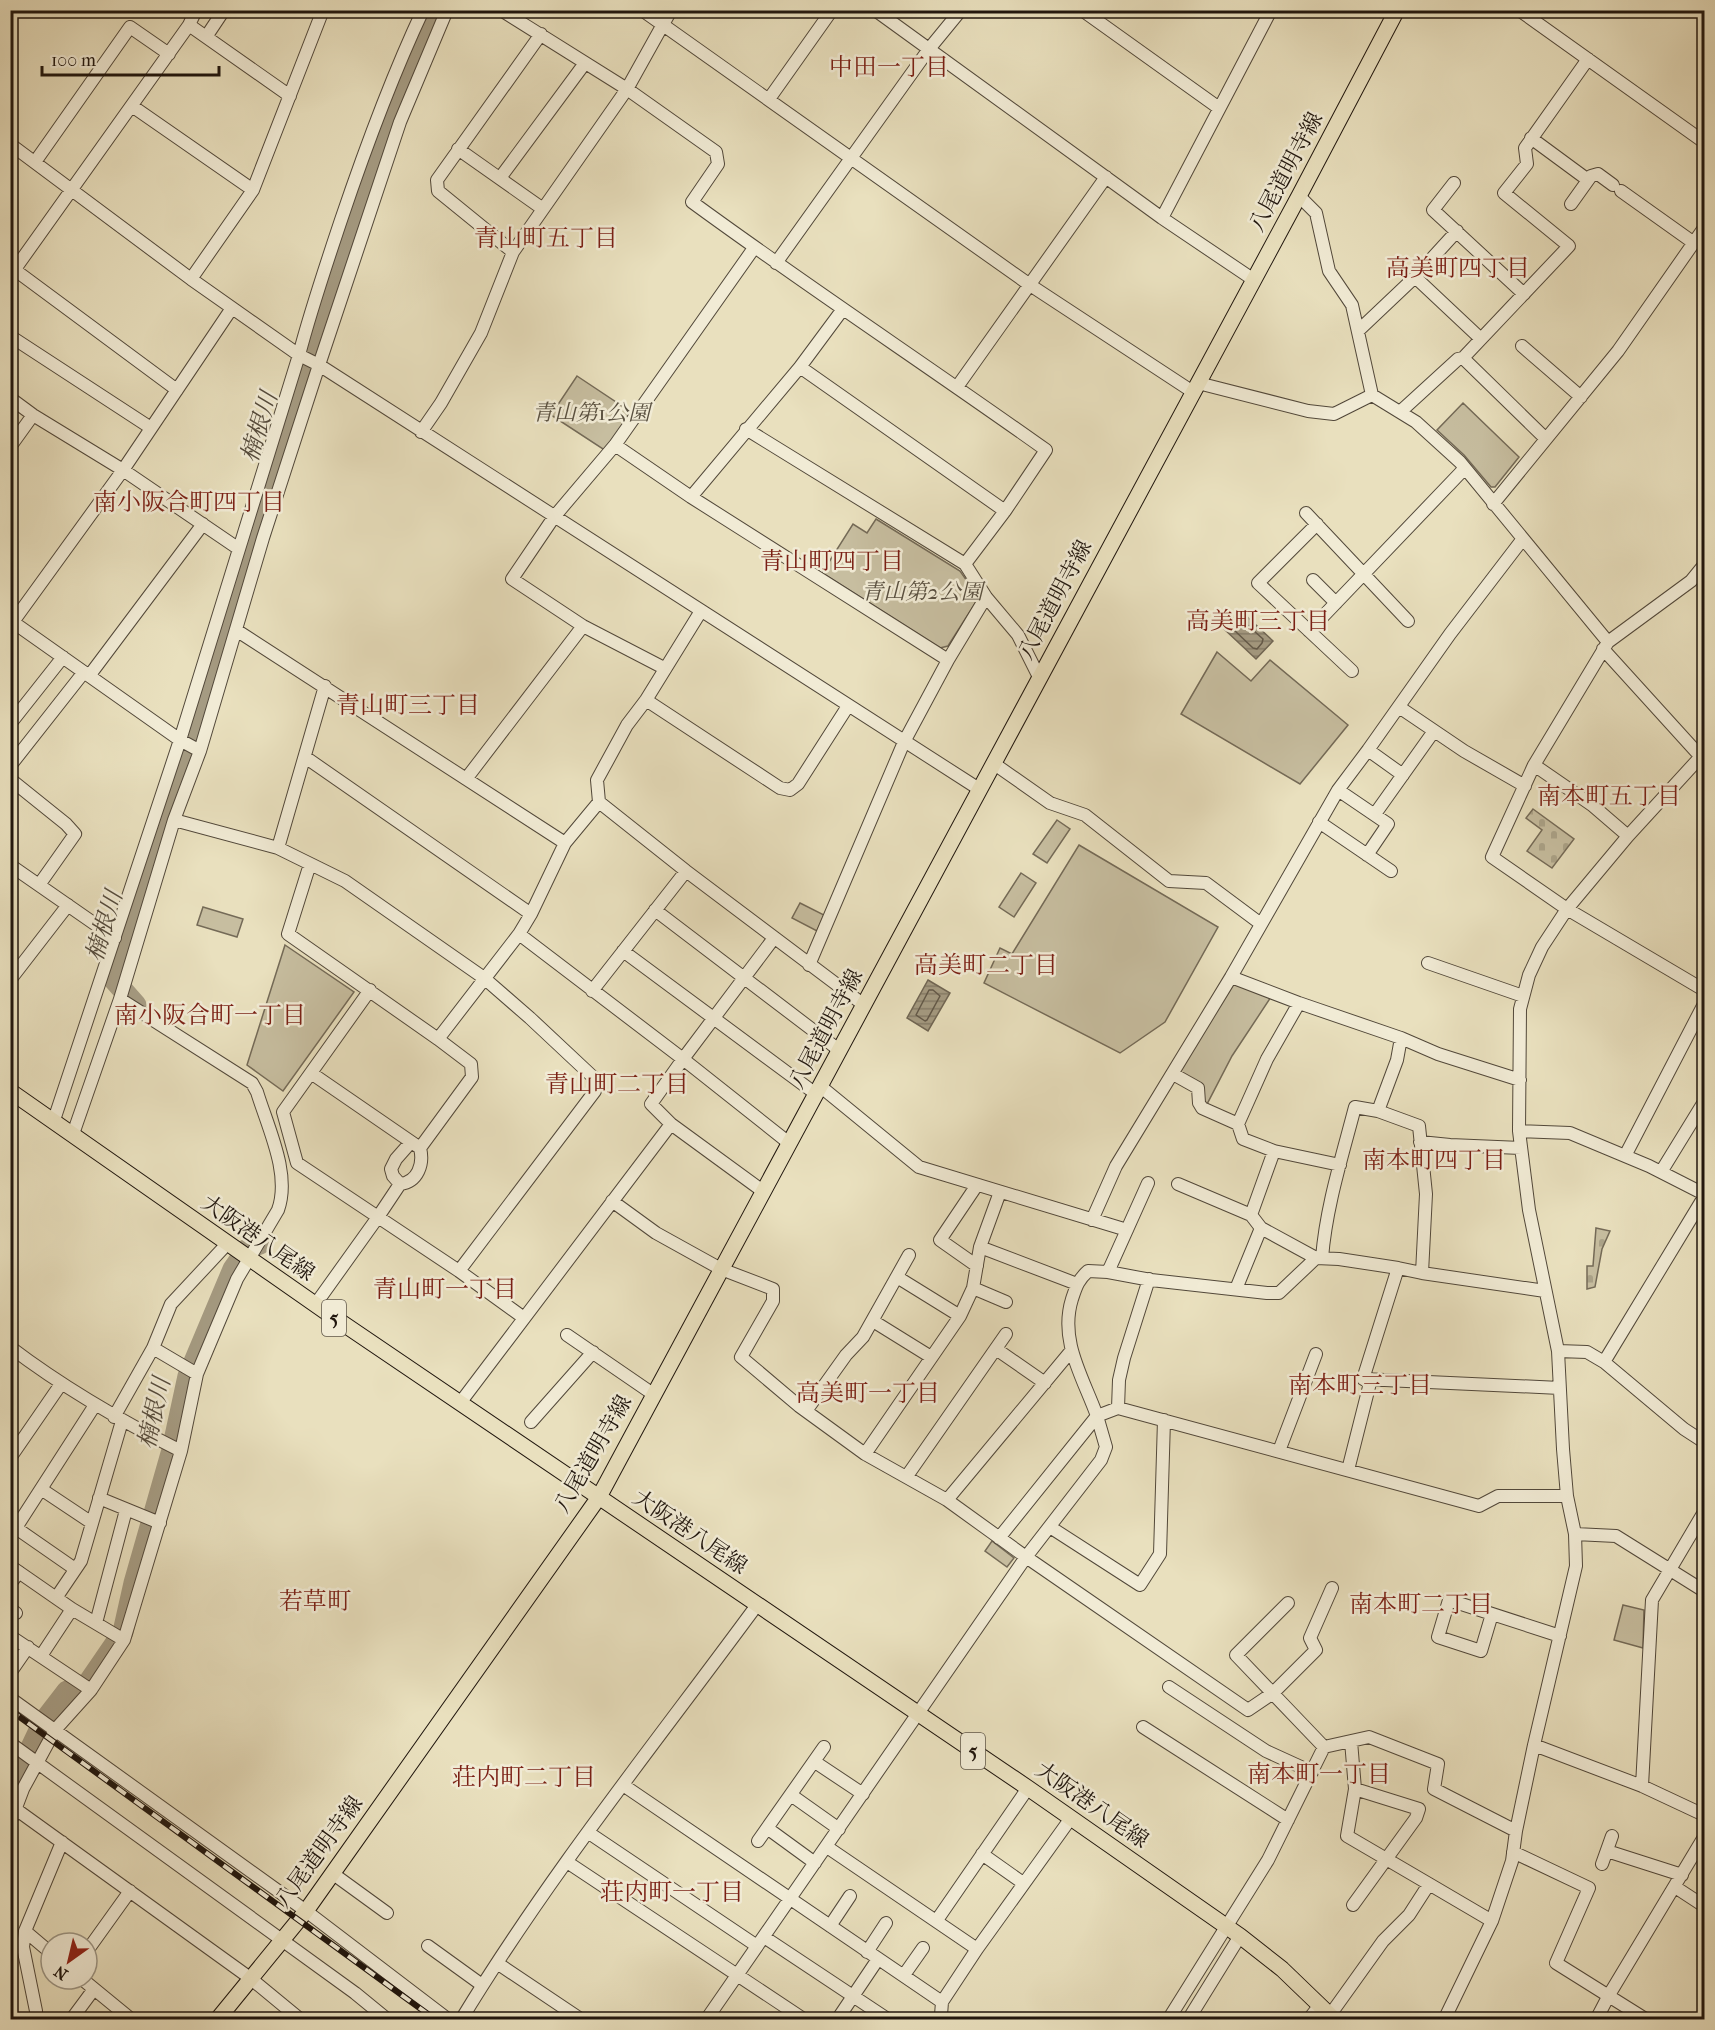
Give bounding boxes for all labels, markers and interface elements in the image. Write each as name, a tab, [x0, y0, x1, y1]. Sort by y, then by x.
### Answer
scale bar	[42, 39, 219, 77]
text: 100 m	[51, 50, 96, 71]
district label: 中田一丁目	[829, 53, 949, 81]
street label: 八尾道明寺線	[1244, 108, 1328, 236]
district label: 青山町五丁目	[474, 224, 618, 252]
district label: 高美町四丁目	[1386, 254, 1530, 282]
water label: 楠根川	[235, 386, 284, 466]
park label: 青山第1公園	[532, 400, 653, 426]
district label: 南小阪合町四丁目	[93, 488, 285, 516]
street label: 八尾道明寺線	[1013, 536, 1097, 664]
district label: 青山町四丁目	[760, 547, 904, 575]
park label: 青山第2公園	[861, 579, 986, 605]
district label: 高美町三丁目	[1186, 607, 1330, 635]
district label: 青山町三丁目	[336, 691, 480, 719]
district label: 南本町五丁目	[1537, 782, 1681, 810]
water label: 楠根川	[80, 885, 129, 965]
district label: 高美町二丁目	[914, 951, 1058, 979]
street label: 八尾道明寺線	[784, 965, 868, 1093]
district label: 南小阪合町一丁目	[114, 1001, 306, 1029]
district label: 青山町二丁目	[545, 1070, 689, 1098]
district label: 南本町四丁目	[1362, 1146, 1506, 1174]
street label: 大阪港八尾線	[196, 1189, 320, 1287]
district label: 青山町一丁目	[373, 1275, 517, 1303]
road number: 5	[322, 1300, 346, 1336]
district label: 南本町三丁目	[1288, 1371, 1432, 1399]
water label: 楠根川	[132, 1372, 176, 1451]
district label: 高美町一丁目	[796, 1379, 940, 1407]
street label: 八尾道明寺線	[549, 1390, 637, 1518]
street label: 大阪港八尾線	[628, 1484, 752, 1580]
district label: 若草町	[279, 1587, 351, 1615]
district label: 南本町二丁目	[1349, 1590, 1493, 1618]
road number: 5	[961, 1733, 985, 1769]
street label: 大阪港八尾線	[1030, 1756, 1154, 1854]
district label: 南本町一丁目	[1247, 1760, 1391, 1788]
district label: 荘内町二丁目	[452, 1763, 596, 1791]
street label: 八尾道明寺線	[270, 1791, 368, 1913]
district label: 荘内町一丁目	[600, 1878, 744, 1906]
north arrow	[39, 1931, 99, 1991]
text: N	[50, 1961, 71, 1984]

